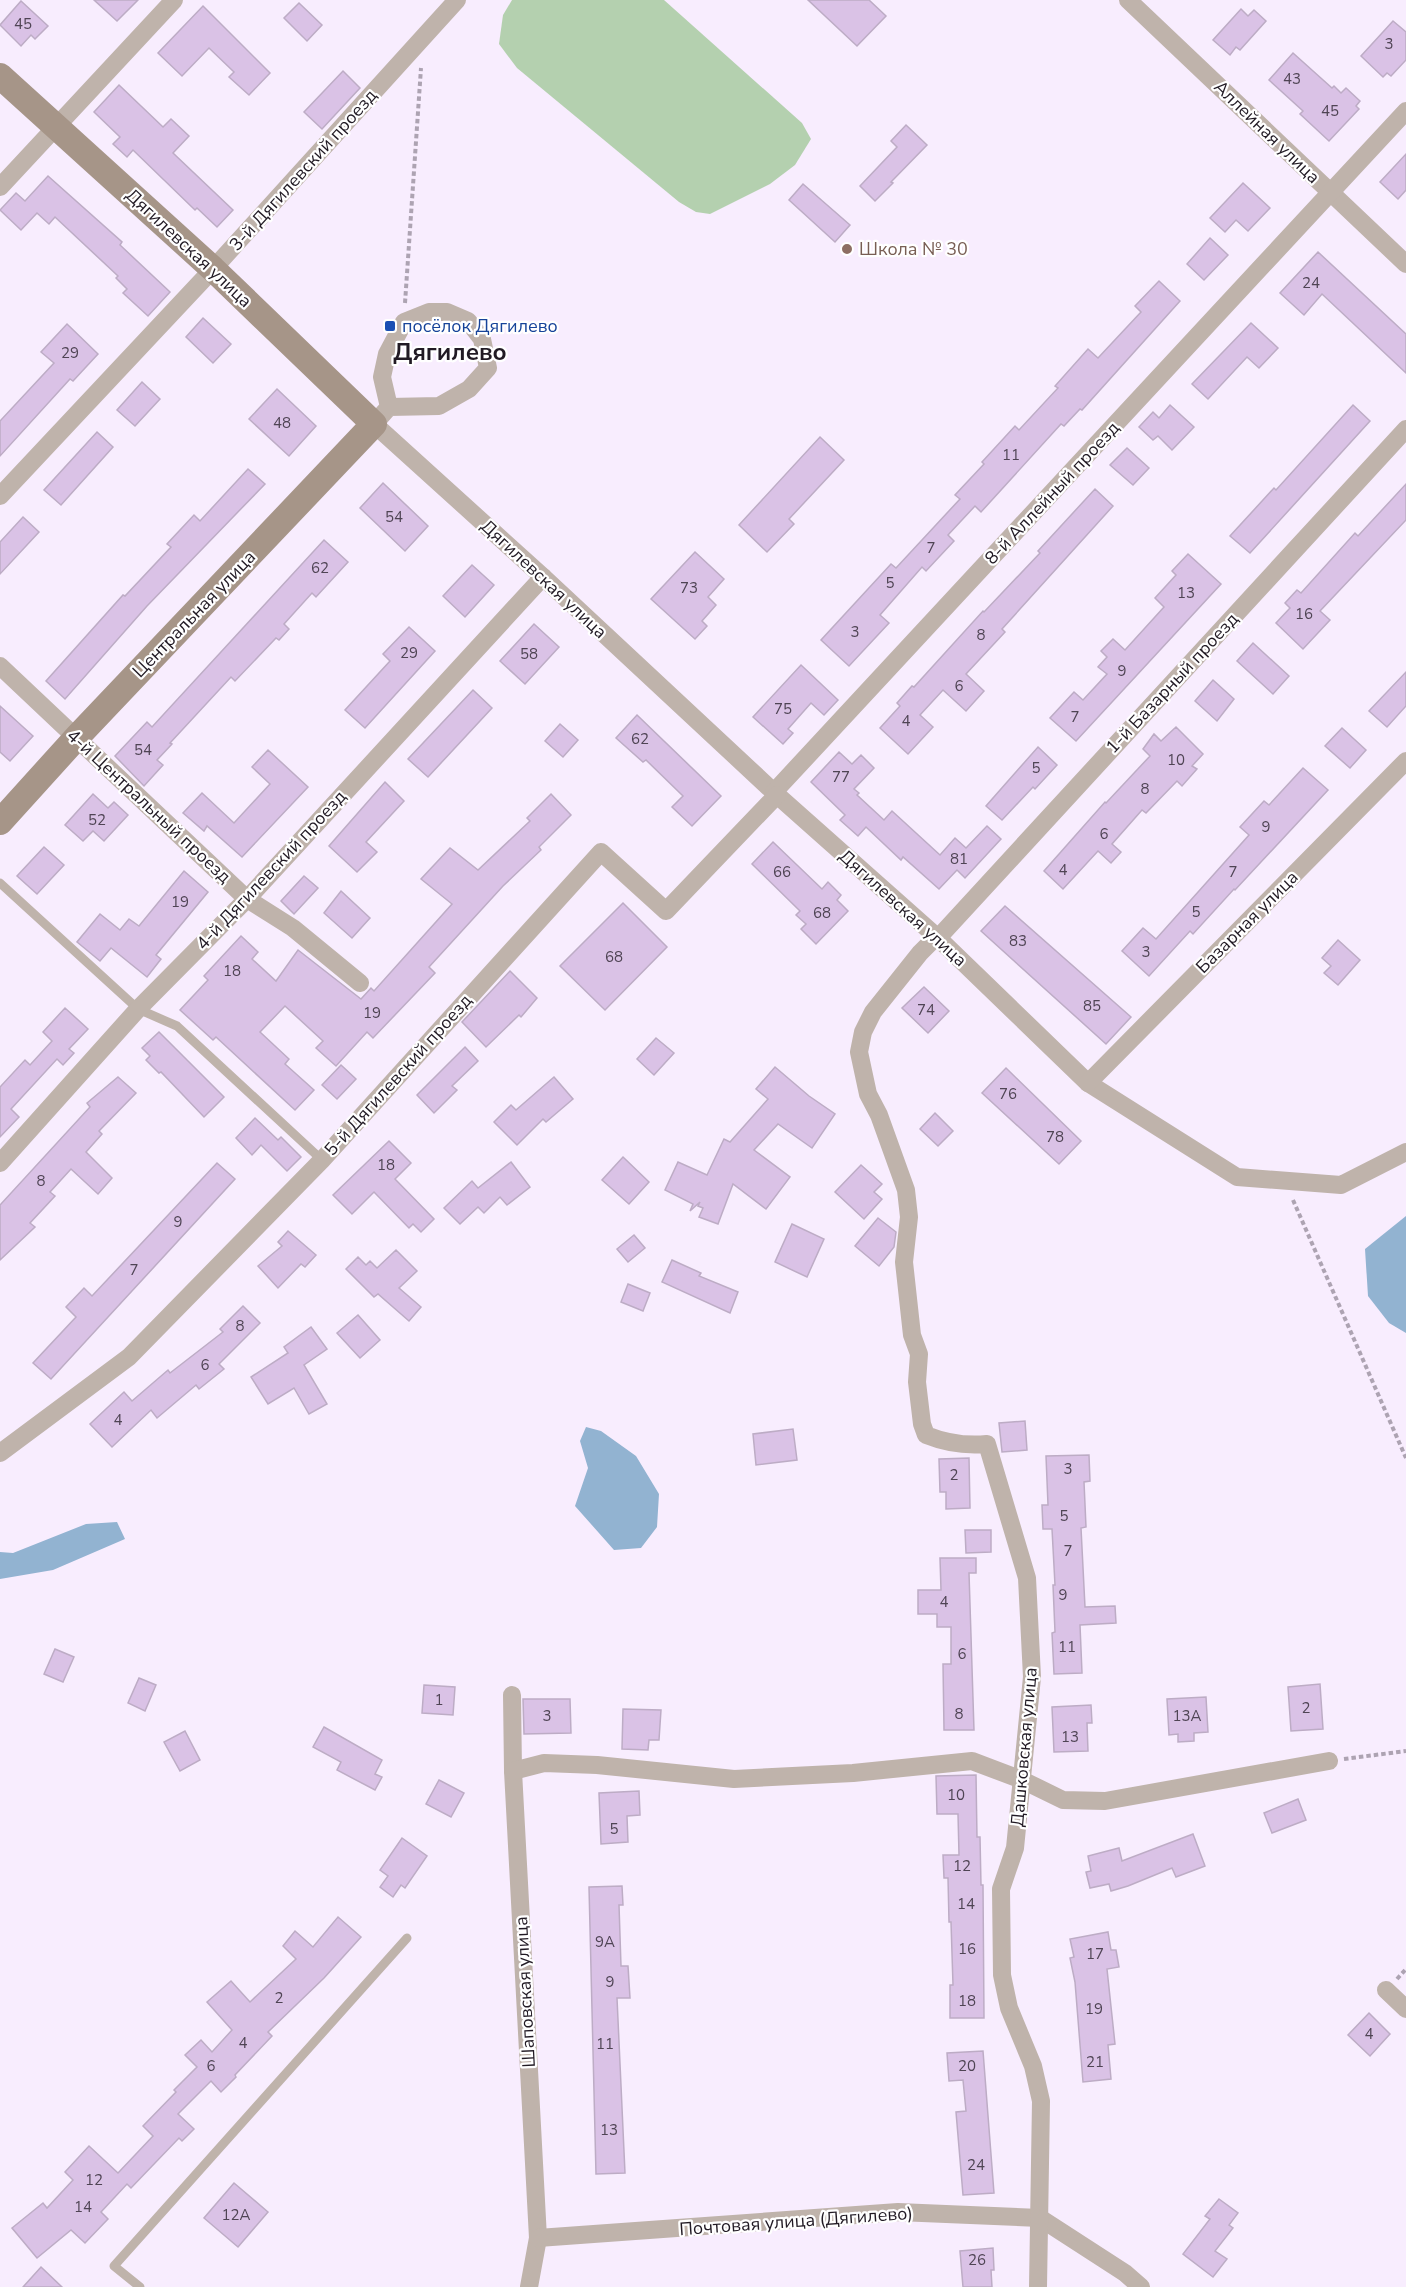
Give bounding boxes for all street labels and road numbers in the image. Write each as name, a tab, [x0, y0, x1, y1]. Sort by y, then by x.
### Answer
street label: Аллейная улица	[1209, 75, 1325, 189]
street label: 3-й Дягилевский проезд	[224, 84, 382, 256]
street label: Дягилевская улица	[121, 183, 257, 313]
street label: 8-й Аллейный проезд	[979, 416, 1125, 570]
street label: Дягилевская улица	[476, 514, 612, 644]
street label: Центральная улица	[127, 545, 261, 683]
street label: 1-й Базарный проезд	[1100, 607, 1244, 759]
street label: 4-й Центральный проезд	[62, 723, 237, 889]
street label: 4-й Дягилевский проезд	[191, 785, 352, 955]
street label: Дягилевская улица	[834, 844, 972, 972]
street label: Базарная улица	[1191, 866, 1303, 978]
street label: 5-й Дягилевский проезд	[319, 989, 477, 1161]
street label: Дашковская улица	[1005, 1666, 1043, 1828]
street label: Шаповская улица	[509, 1916, 541, 2068]
street label: Почтовая улица (Дягилево)	[678, 2201, 914, 2241]

